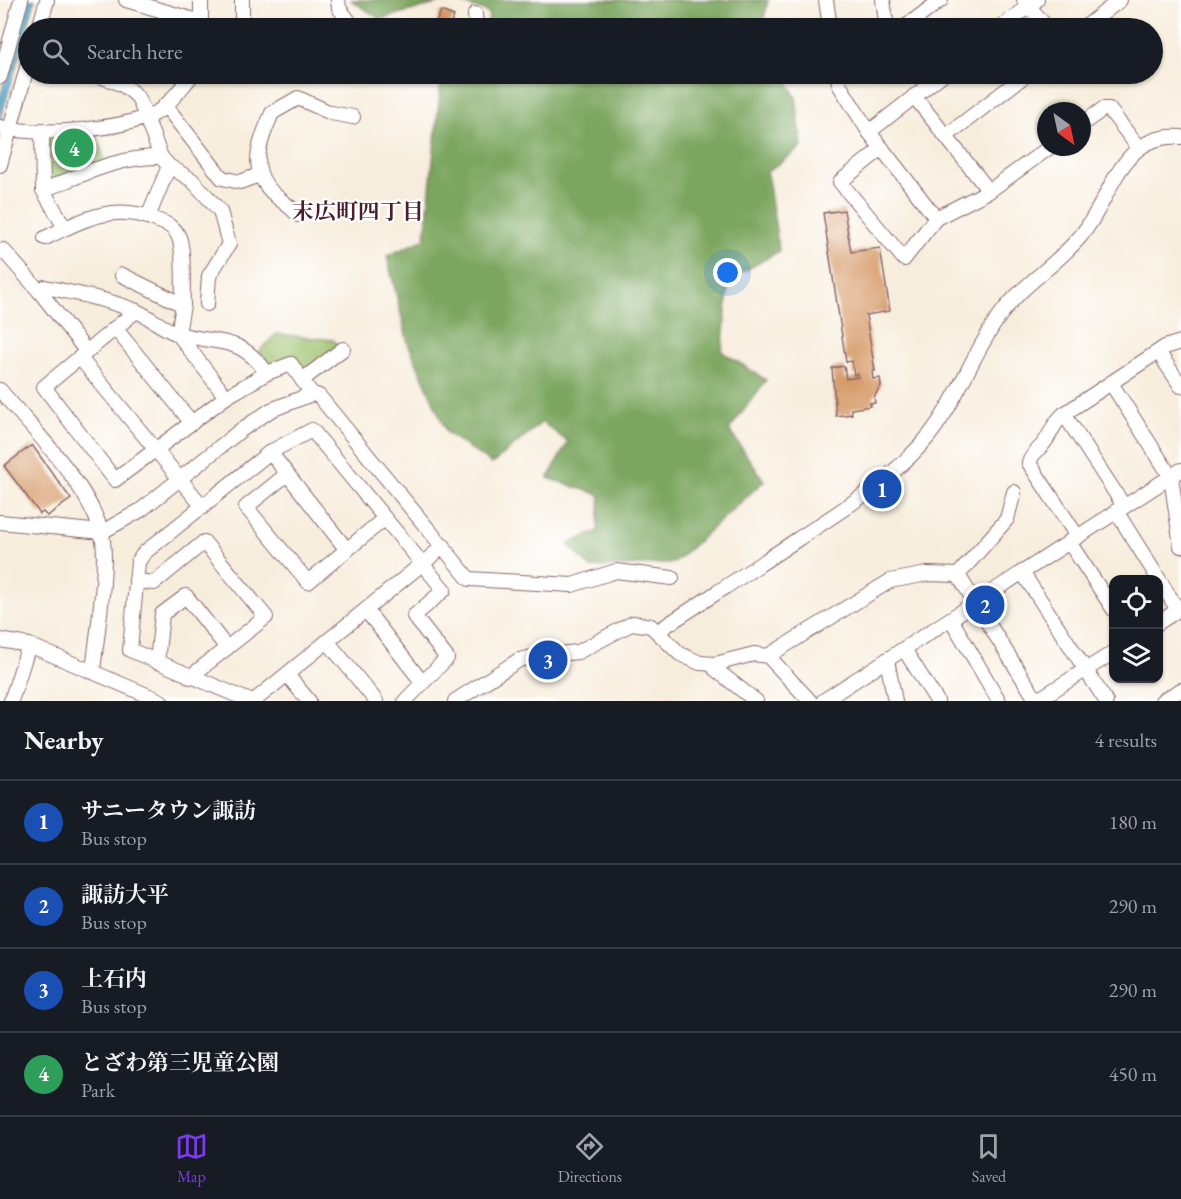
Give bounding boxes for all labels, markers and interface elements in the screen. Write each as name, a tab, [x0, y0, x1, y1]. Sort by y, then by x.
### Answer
search box	[18, 18, 1163, 84]
icon: search	[39, 35, 72, 68]
text: Search here	[87, 37, 182, 66]
north arrow	[1037, 102, 1091, 156]
pin: 4	[54, 126, 94, 170]
district label: 末広町四丁目	[292, 197, 424, 226]
your location	[713, 258, 742, 287]
pin: 1	[862, 466, 902, 512]
map controls	[1109, 575, 1163, 683]
button: locate	[1109, 575, 1163, 629]
pin: 2	[966, 582, 1004, 628]
button: layers	[1109, 629, 1163, 683]
pin: 3	[528, 638, 568, 682]
text: Nearby	[24, 723, 104, 757]
text: 4 results	[1094, 727, 1157, 753]
text: サニータウン諏訪	[81, 796, 256, 825]
text: 1	[38, 809, 49, 835]
text: 180 m	[1109, 809, 1157, 835]
text: Bus stop	[81, 825, 147, 851]
text: 諏訪大平	[81, 880, 169, 909]
text: 2	[38, 893, 49, 919]
text: 290 m	[1109, 893, 1157, 919]
text: Bus stop	[81, 909, 147, 935]
text: 上石内	[81, 964, 147, 993]
text: 3	[38, 977, 49, 1003]
text: 290 m	[1109, 977, 1157, 1003]
text: Bus stop	[81, 993, 147, 1019]
text: とざわ第三児童公園	[81, 1048, 279, 1077]
text: 4	[38, 1061, 49, 1087]
text: 450 m	[1109, 1061, 1157, 1087]
text: Park	[81, 1077, 115, 1103]
tab: Map	[175, 1130, 208, 1187]
tab: Directions	[558, 1130, 622, 1187]
tab: Saved	[972, 1130, 1006, 1187]

